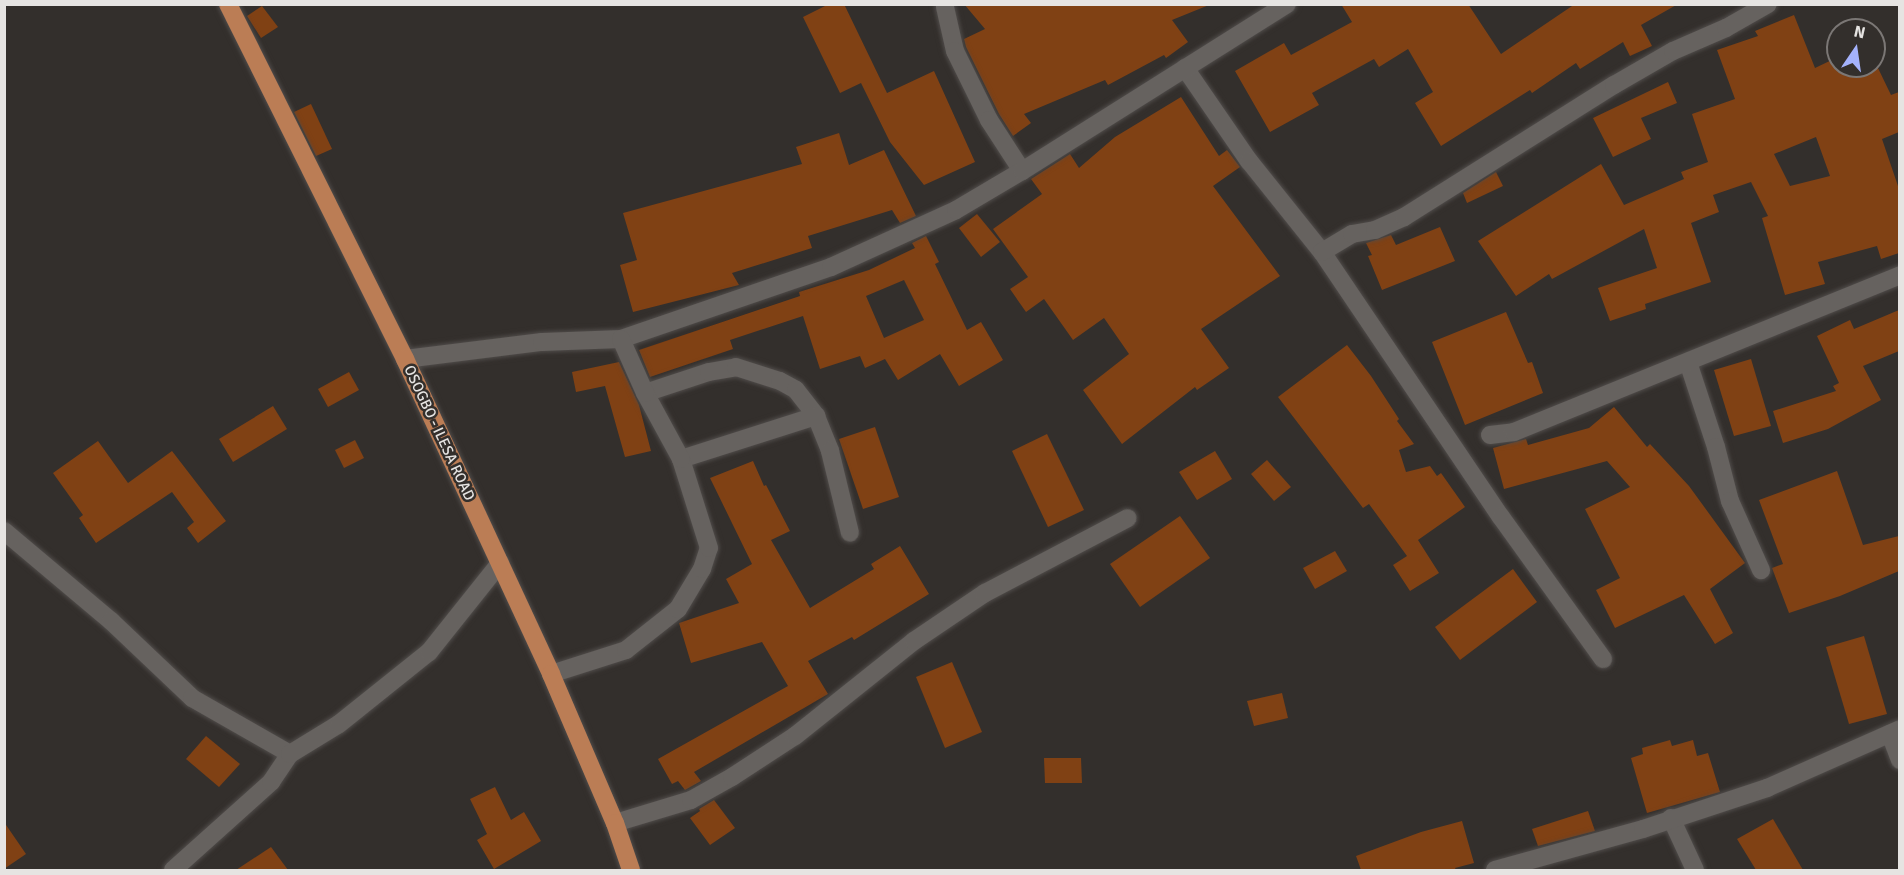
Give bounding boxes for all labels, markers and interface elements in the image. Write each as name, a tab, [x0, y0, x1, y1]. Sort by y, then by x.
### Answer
north arrow	[1826, 18, 1886, 78]
text: N	[1852, 21, 1867, 43]
street label: OSOGBO - ILESA ROAD	[400, 363, 478, 503]

